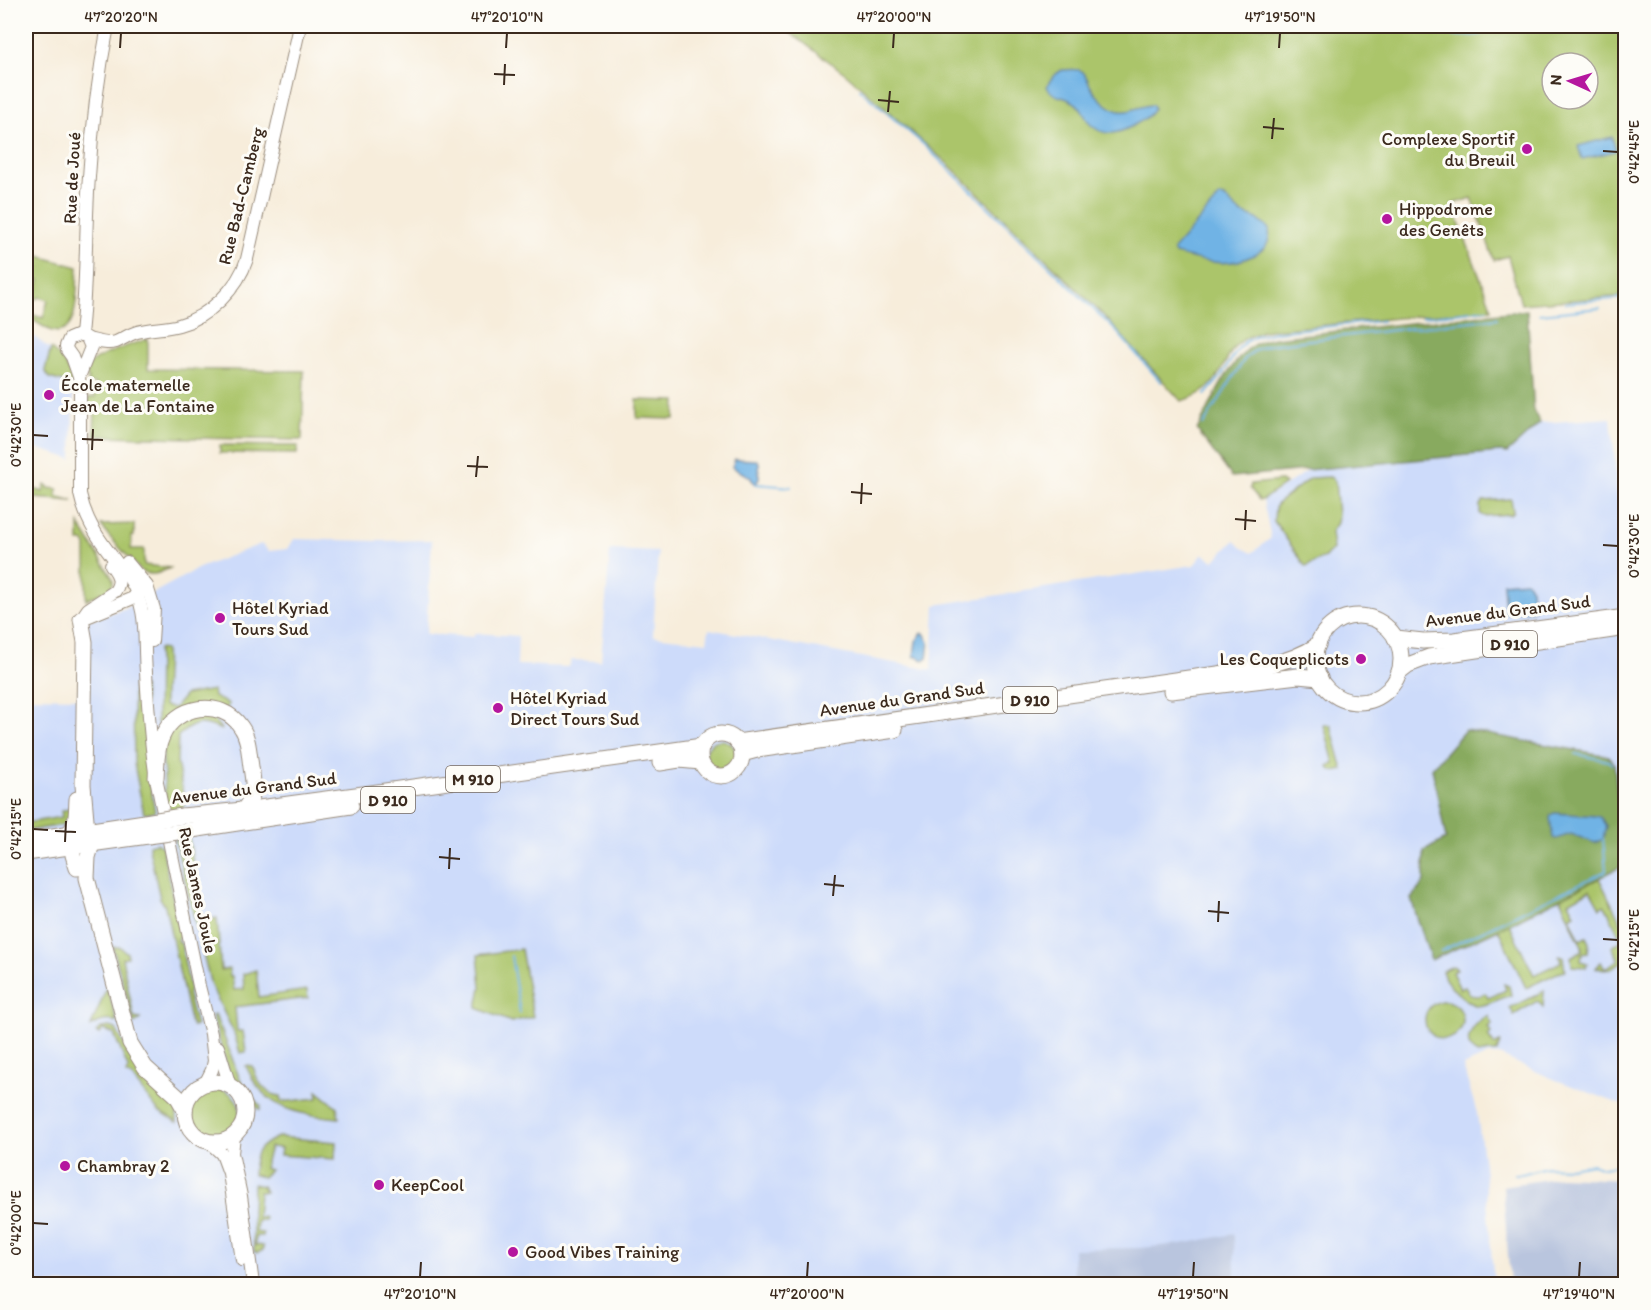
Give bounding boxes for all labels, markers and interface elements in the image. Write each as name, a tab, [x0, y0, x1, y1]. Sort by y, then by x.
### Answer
text: 47°20'20"N	[84, 8, 158, 26]
text: 47°20'10"N	[471, 8, 543, 26]
text: 47°20'00"N	[857, 8, 931, 26]
text: 47°19'50"N	[1244, 8, 1316, 26]
north arrow	[1540, 51, 1600, 111]
text: N	[1546, 74, 1565, 86]
text: 0°42'45"E	[1625, 120, 1643, 184]
street label: Rue Bad-Camberg	[213, 124, 269, 267]
place label: Complexe Sportif du Breuil	[1381, 128, 1515, 171]
street label: Rue de Joué	[59, 131, 85, 225]
marker: Complexe Sportif du Breuil	[1520, 142, 1534, 156]
place label: Hippodrome des Genêts	[1399, 198, 1493, 241]
marker: Hippodrome des Genêts	[1380, 212, 1394, 226]
place label: École maternelle Jean de La Fontaine	[61, 374, 214, 417]
marker: École maternelle Jean de La Fontaine	[42, 388, 56, 402]
text: 0°42'30"E	[7, 403, 25, 467]
text: 0°42'30"E	[1625, 514, 1643, 578]
street label: Avenue du Grand Sud	[1424, 590, 1592, 632]
place label: Hôtel Kyriad Tours Sud	[232, 597, 329, 640]
marker: Hôtel Kyriad Tours Sud	[213, 611, 227, 625]
road number: D 910	[1483, 631, 1537, 657]
place label: Les Coqueplicots	[1219, 648, 1349, 670]
marker: Les Coqueplicots	[1354, 652, 1368, 666]
street label: Avenue du Grand Sud	[818, 677, 986, 721]
place label: Hôtel Kyriad Direct Tours Sud	[510, 687, 640, 730]
road number: D 910	[1003, 687, 1057, 713]
marker: Hôtel Kyriad Direct Tours Sud	[491, 701, 505, 715]
road number: M 910	[446, 766, 500, 792]
street label: Avenue du Grand Sud	[170, 767, 338, 809]
road number: D 910	[361, 787, 415, 813]
text: 0°42'15"E	[7, 798, 25, 860]
street label: Rue James Joule	[174, 825, 222, 955]
text: 0°42'15"E	[1625, 909, 1643, 971]
place label: Chambray 2	[77, 1155, 170, 1177]
marker: Chambray 2	[58, 1159, 72, 1173]
place label: KeepCool	[391, 1174, 464, 1196]
marker: KeepCool	[372, 1178, 386, 1192]
text: 0°42'00"E	[7, 1190, 25, 1256]
place label: Good Vibes Training	[525, 1241, 680, 1263]
marker: Good Vibes Training	[506, 1245, 520, 1259]
text: 47°20'10"N	[384, 1285, 456, 1303]
text: 47°20'00"N	[770, 1285, 844, 1303]
text: 47°19'50"N	[1157, 1285, 1229, 1303]
text: 47°19'40"N	[1543, 1285, 1615, 1303]

